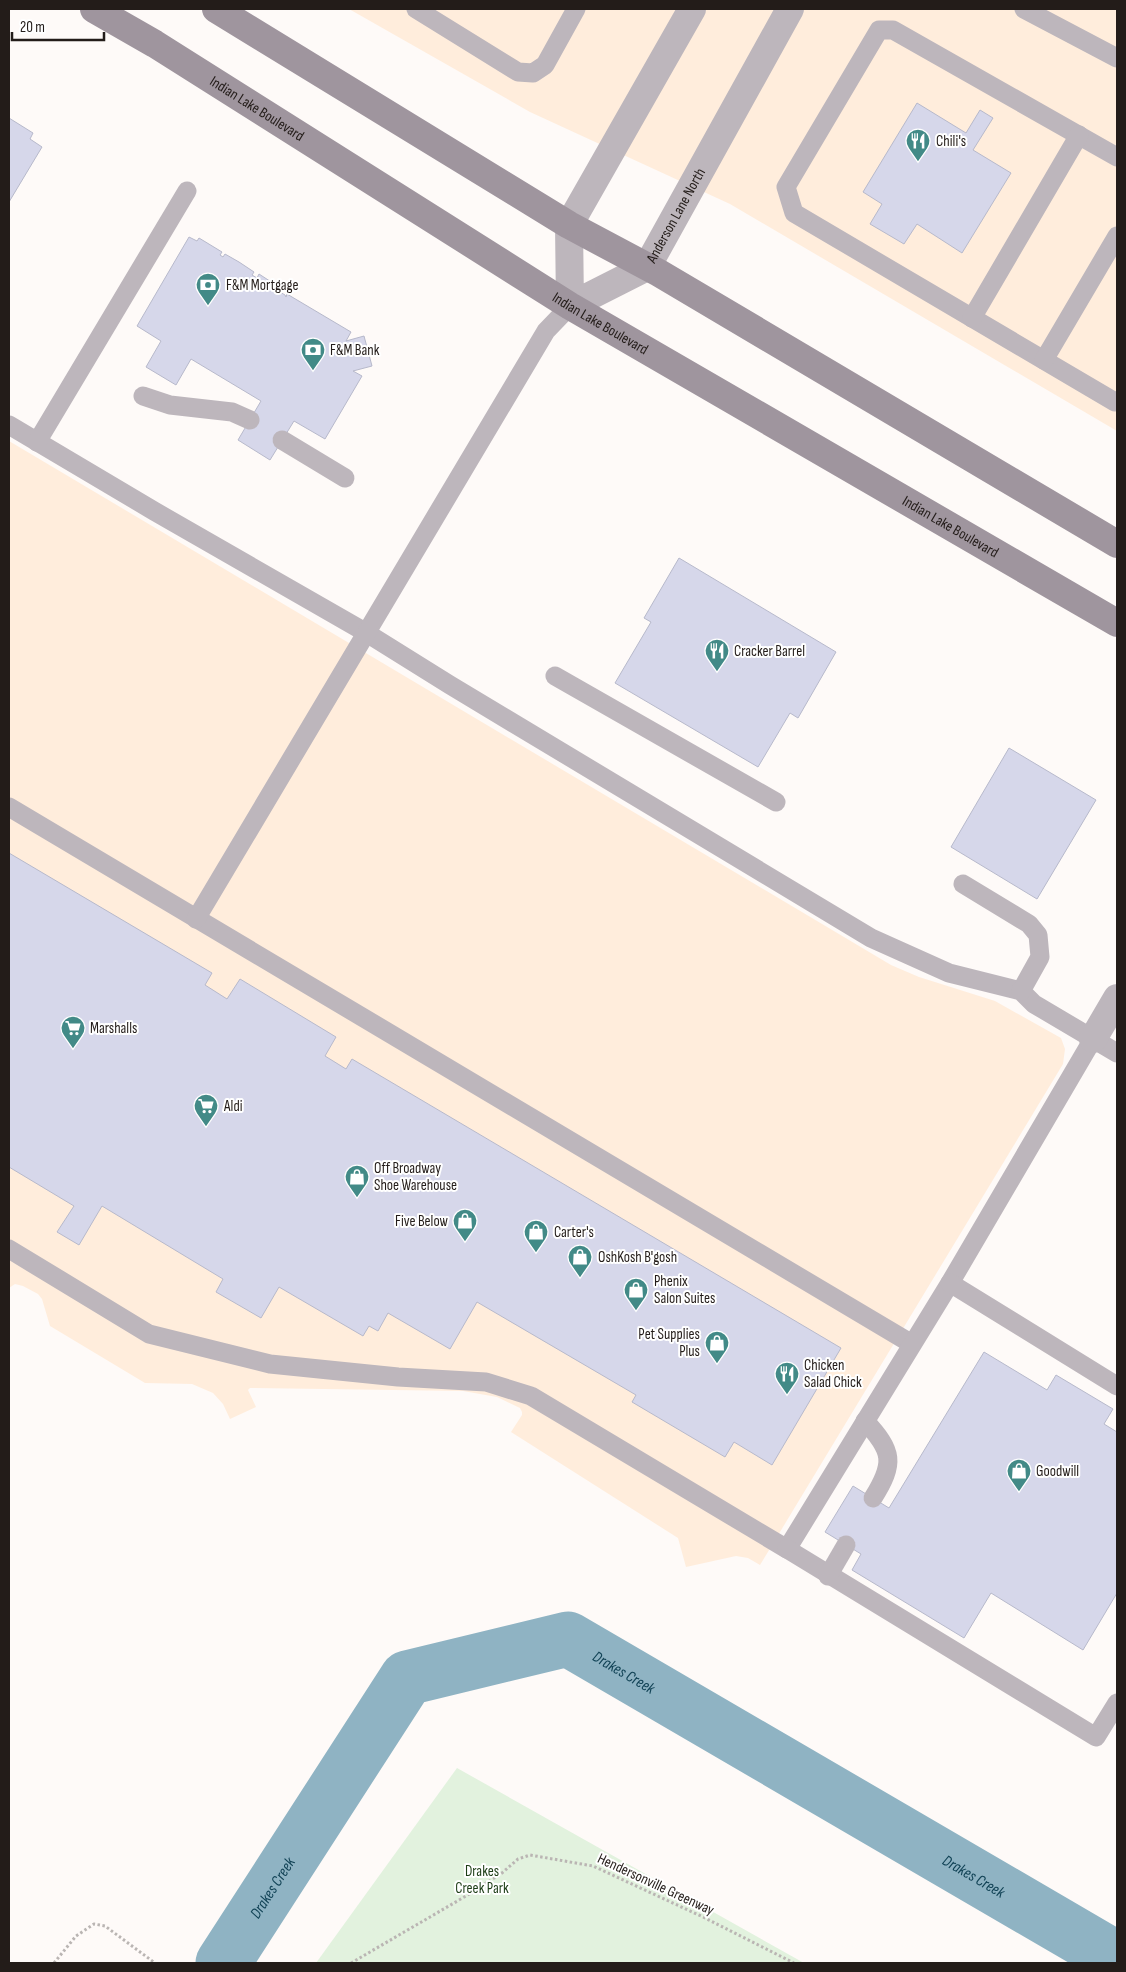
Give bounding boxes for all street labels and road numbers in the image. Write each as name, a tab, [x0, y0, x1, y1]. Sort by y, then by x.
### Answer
street label: Indian Lake Boulevard	[206, 72, 308, 146]
street label: Anderson Lane North	[642, 165, 710, 267]
street label: Indian Lake Boulevard	[548, 288, 651, 359]
street label: Indian Lake Boulevard	[899, 492, 1002, 562]
street label: Hendersonville Greenway	[594, 1849, 717, 1920]

